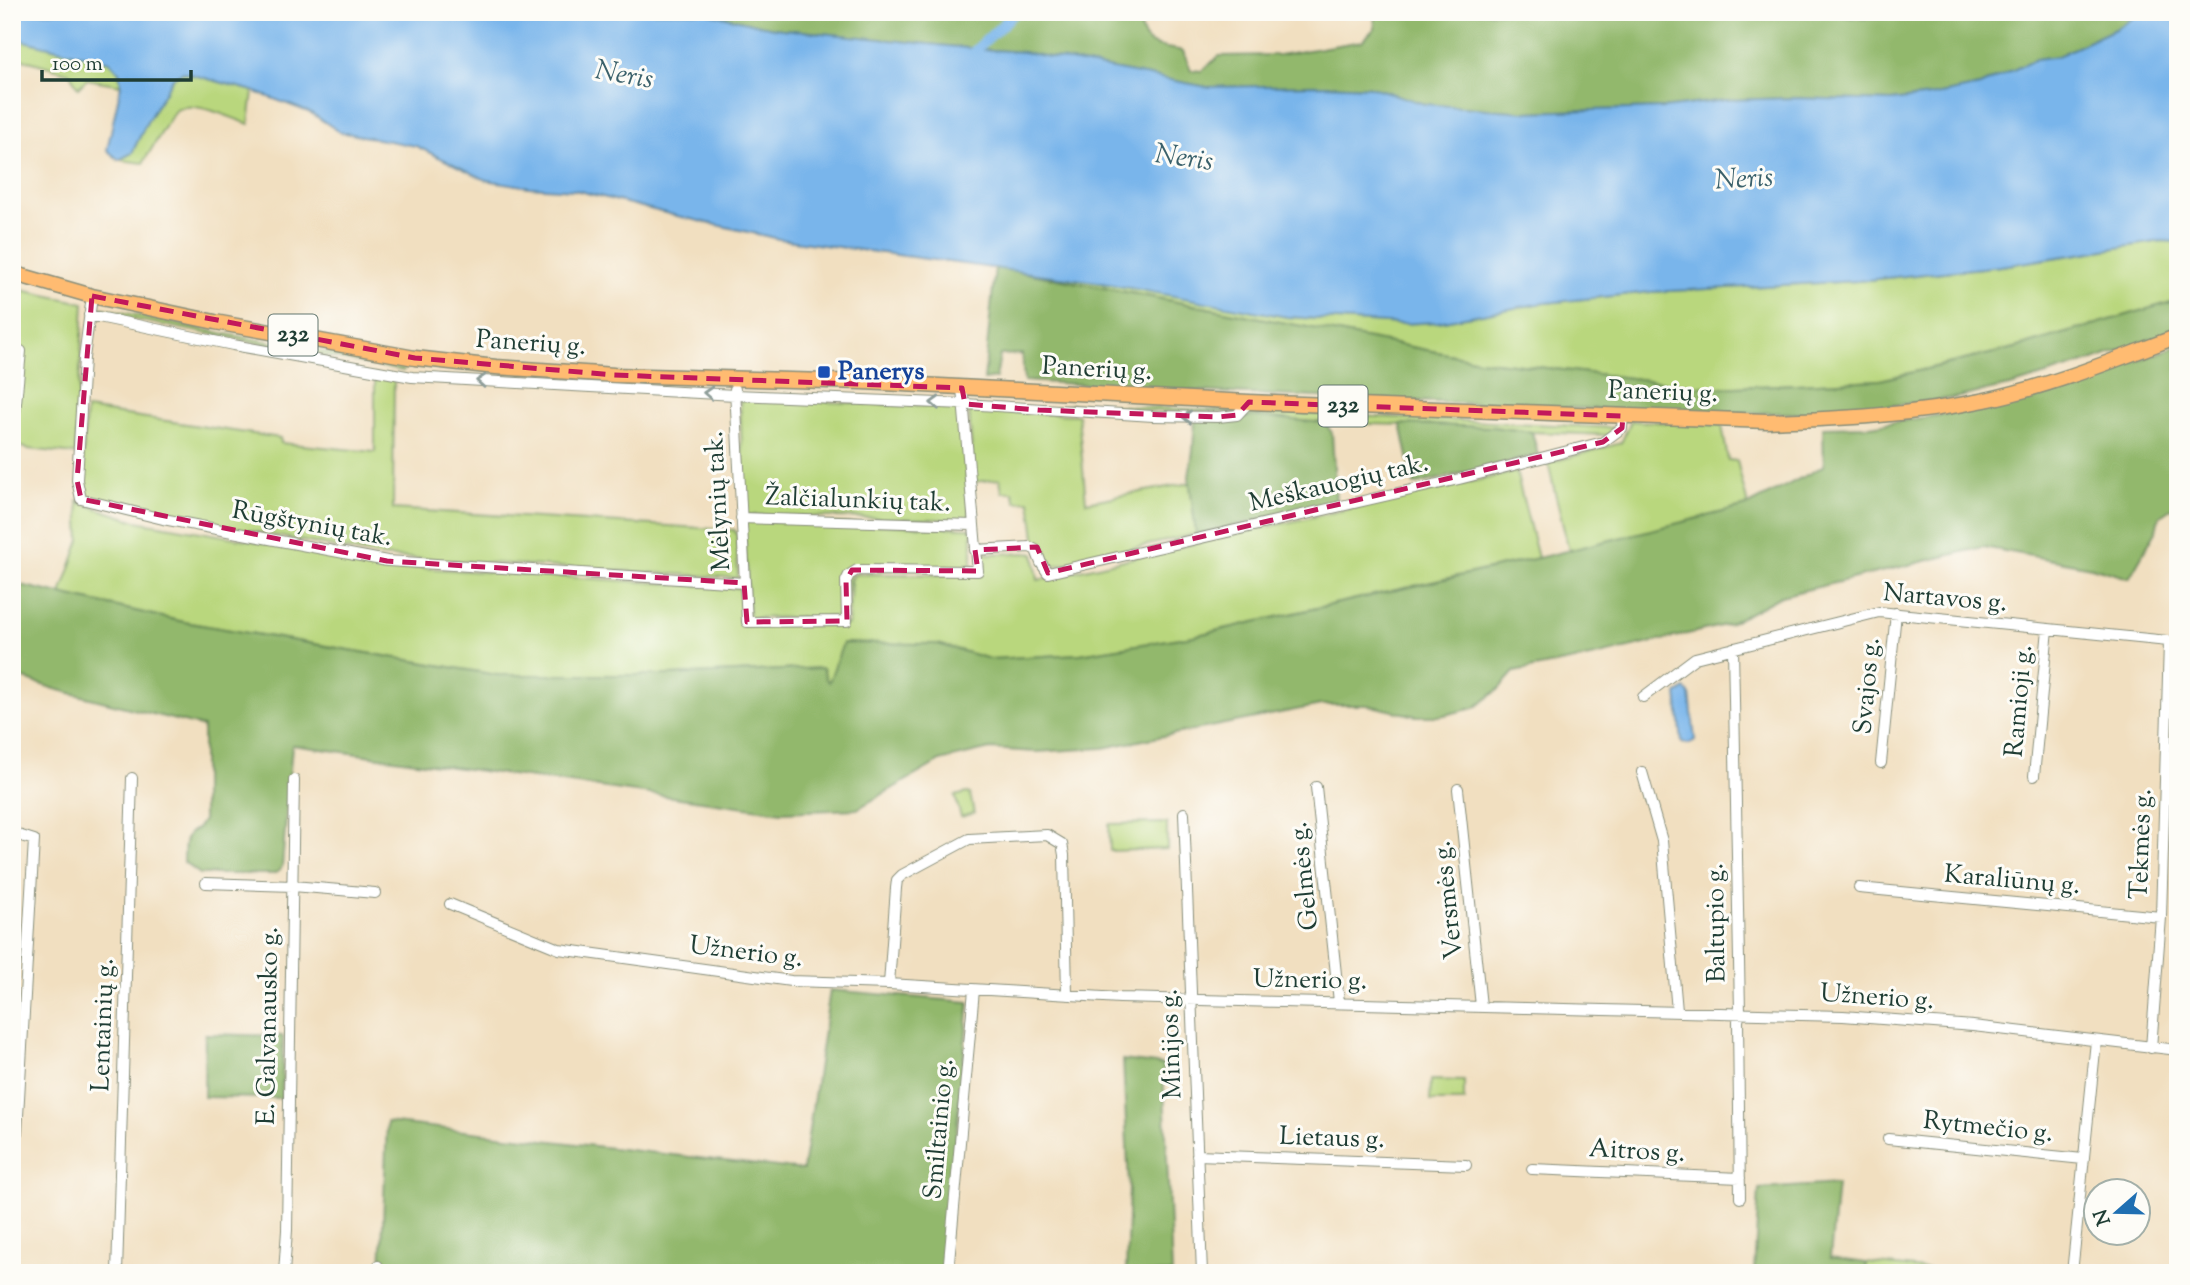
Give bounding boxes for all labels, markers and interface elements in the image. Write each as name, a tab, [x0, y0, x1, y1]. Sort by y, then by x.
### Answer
scale bar	[42, 38, 191, 82]
text: 100 m	[52, 50, 103, 80]
water label: Neris	[592, 51, 656, 101]
water label: Neris	[1152, 135, 1216, 183]
water label: Neris	[1714, 158, 1774, 202]
road number: 232	[268, 314, 318, 356]
street label: Panerių g.	[475, 322, 587, 366]
street label: Panerių g.	[1041, 349, 1153, 391]
place label: Panerys	[838, 354, 924, 391]
marker: Panerys	[816, 364, 832, 380]
street label: Panerių g.	[1607, 373, 1719, 413]
one-way arrow	[475, 374, 486, 389]
one-way arrow	[702, 386, 713, 401]
road number: 232	[1318, 386, 1368, 426]
one-way arrow	[929, 395, 940, 410]
one-way arrow	[1181, 409, 1192, 424]
street label: Mėlynių tak.	[697, 430, 741, 572]
street label: Meškauogių tak.	[1246, 445, 1432, 523]
street label: Žalčialunkių tak.	[765, 479, 951, 523]
street label: Rūgštynių tak.	[229, 493, 395, 557]
street label: Nartavos g.	[1881, 575, 2009, 623]
street label: Svajos g.	[1845, 636, 1891, 736]
street label: Ramioji g.	[1997, 643, 2043, 759]
street label: Tekmės g.	[2122, 788, 2162, 900]
street label: Gelmės g.	[1281, 820, 1329, 932]
street label: Versmės g.	[1424, 839, 1474, 961]
street label: Karaliūnų g.	[1942, 857, 2082, 905]
street label: Baltupio g.	[1697, 863, 1737, 983]
street label: E. Galvanausko g.	[249, 926, 289, 1126]
street label: Užnerio g.	[687, 928, 805, 978]
street label: Lentainių g.	[83, 958, 125, 1092]
street label: Užnerio g.	[1253, 962, 1367, 1000]
street label: Užnerio g.	[1819, 976, 1935, 1020]
street label: Minijos g.	[1152, 988, 1192, 1100]
street label: Smiltainio g.	[915, 1057, 965, 1201]
street label: Rytmečio g.	[1921, 1103, 2055, 1153]
street label: Lietaus g.	[1279, 1119, 1385, 1159]
street label: Aitros g.	[1588, 1131, 1686, 1173]
north arrow	[2082, 1176, 2152, 1246]
text: N	[2088, 1205, 2119, 1229]

